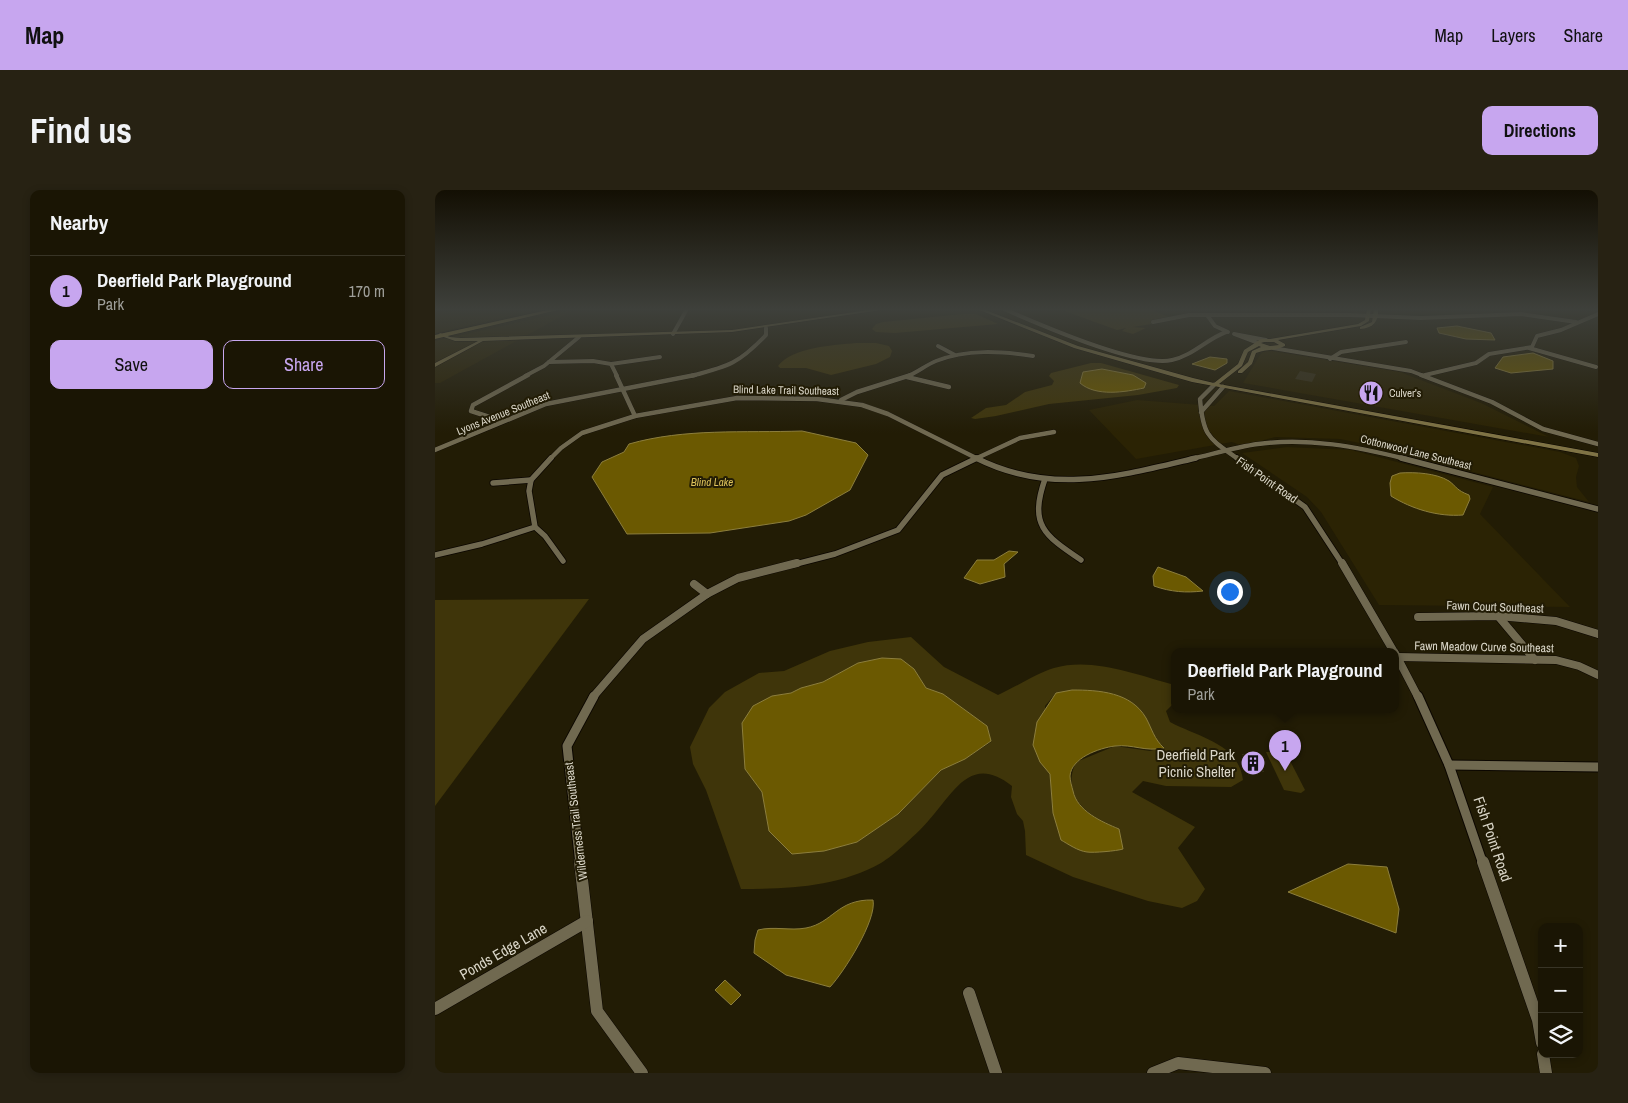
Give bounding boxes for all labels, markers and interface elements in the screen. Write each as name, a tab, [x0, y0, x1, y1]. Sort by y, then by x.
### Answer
text: Map	[25, 19, 64, 51]
text: Map	[1435, 23, 1463, 48]
text: Layers	[1491, 23, 1536, 48]
text: Share	[1564, 23, 1603, 48]
button: Directions	[1482, 106, 1598, 155]
text: Find us	[30, 107, 132, 154]
text: Nearby	[50, 208, 108, 237]
text: Deerfield Park Playground	[97, 267, 292, 293]
text: 1	[62, 280, 70, 302]
text: 170 m	[349, 280, 385, 302]
text: Park	[97, 293, 124, 315]
button: Save	[50, 340, 213, 389]
button: Share	[223, 340, 385, 389]
restaurant icon: Culver's	[1358, 380, 1384, 406]
street label: Blind Lake Trail Southeast	[733, 382, 840, 398]
place label: Culver's	[1389, 386, 1422, 400]
street label: Lyons Avenue Southeast	[454, 388, 552, 438]
street label: Cottonwood Lane Southeast	[1359, 431, 1473, 473]
street label: Fish Point Road	[1233, 453, 1301, 507]
water label: Blind Lake	[691, 475, 733, 489]
your location	[1217, 579, 1243, 605]
street label: Fawn Court Southeast	[1446, 597, 1544, 617]
street label: Fawn Meadow Curve Southeast	[1414, 638, 1554, 656]
popup	[1171, 648, 1399, 713]
text: Deerfield Park Playground	[1188, 657, 1382, 683]
text: Park	[1188, 683, 1215, 705]
pin: 1	[1269, 730, 1301, 771]
place label: Deerfield Park Picnic Shelter	[1156, 744, 1236, 782]
building icon: Deerfield Park Picnic Shelter	[1240, 750, 1266, 776]
street label: Wilderness Trail Southeast	[561, 761, 591, 881]
street label: Fish Point Road	[1469, 794, 1517, 884]
street label: Ponds Edge Lane	[455, 917, 551, 985]
map controls	[1538, 923, 1583, 1058]
button: +	[1538, 923, 1583, 968]
button: −	[1538, 968, 1583, 1013]
button: layers	[1538, 1013, 1583, 1058]

